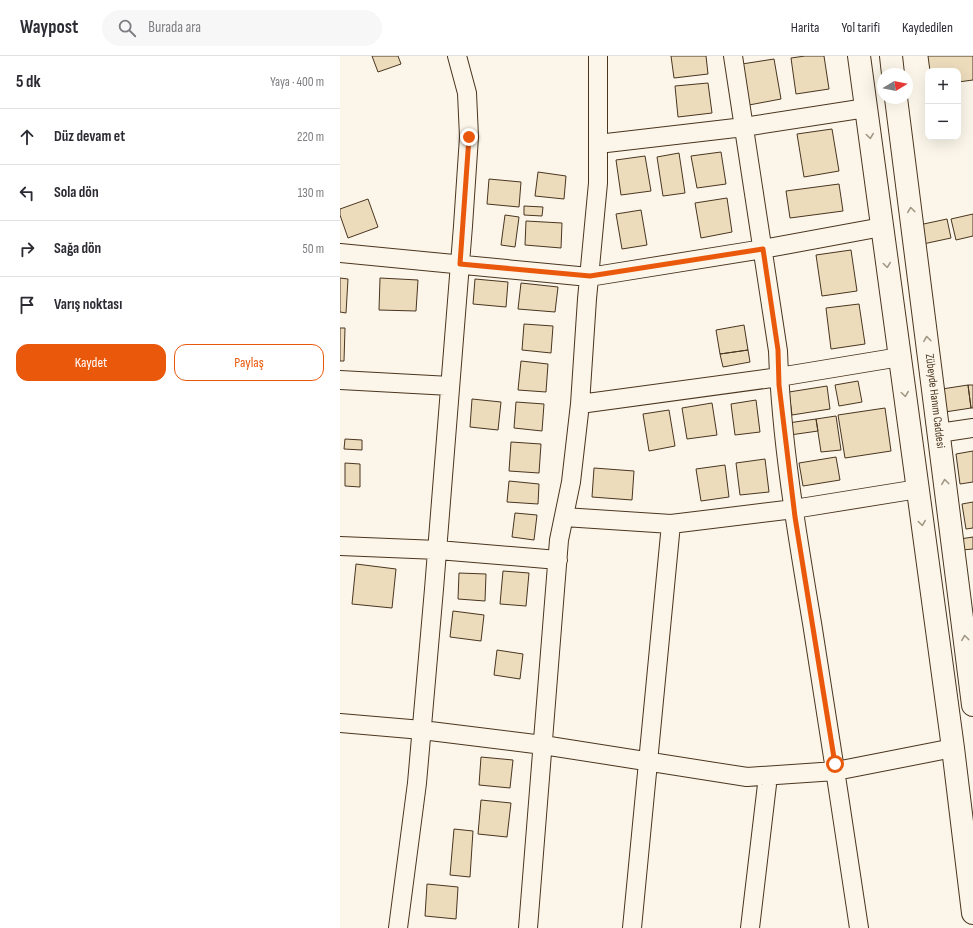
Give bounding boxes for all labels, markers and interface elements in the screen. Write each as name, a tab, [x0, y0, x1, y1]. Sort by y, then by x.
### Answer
search box	[102, 10, 382, 46]
text: Waypost	[20, 16, 78, 39]
icon: search	[116, 17, 138, 39]
text: Burada ara	[148, 18, 201, 37]
text: Harita	[791, 19, 819, 36]
text: Yol tarifi	[841, 19, 880, 36]
text: Kaydedilen	[902, 19, 953, 36]
north arrow	[877, 68, 913, 104]
map controls	[925, 68, 961, 140]
button: +	[925, 68, 961, 104]
text: 5 dk	[16, 72, 41, 92]
text: Yaya · 400 m	[270, 74, 324, 90]
button: −	[925, 104, 961, 140]
icon: ahead	[16, 126, 38, 148]
text: Düz devam et	[54, 127, 125, 146]
route end	[460, 128, 478, 146]
text: 220 m	[297, 129, 324, 145]
one-way arrow	[865, 133, 874, 139]
icon: left	[16, 182, 38, 204]
text: Sola dön	[54, 183, 99, 202]
text: 130 m	[298, 185, 324, 201]
one-way arrow	[906, 207, 915, 213]
icon: right	[16, 238, 38, 260]
text: Sağa dön	[54, 239, 101, 258]
text: 50 m	[303, 241, 324, 257]
one-way arrow	[882, 262, 891, 268]
icon: arrive	[16, 294, 38, 316]
text: Varış noktası	[54, 295, 122, 314]
one-way arrow	[923, 336, 932, 342]
button: Kaydet	[16, 344, 166, 381]
button: Paylaş	[174, 344, 324, 381]
street label: Zübeyde Hanım Caddesi	[922, 353, 948, 449]
one-way arrow	[900, 391, 909, 397]
one-way arrow	[941, 479, 950, 485]
one-way arrow	[917, 520, 926, 526]
one-way arrow	[960, 635, 969, 642]
route start	[826, 755, 844, 773]

